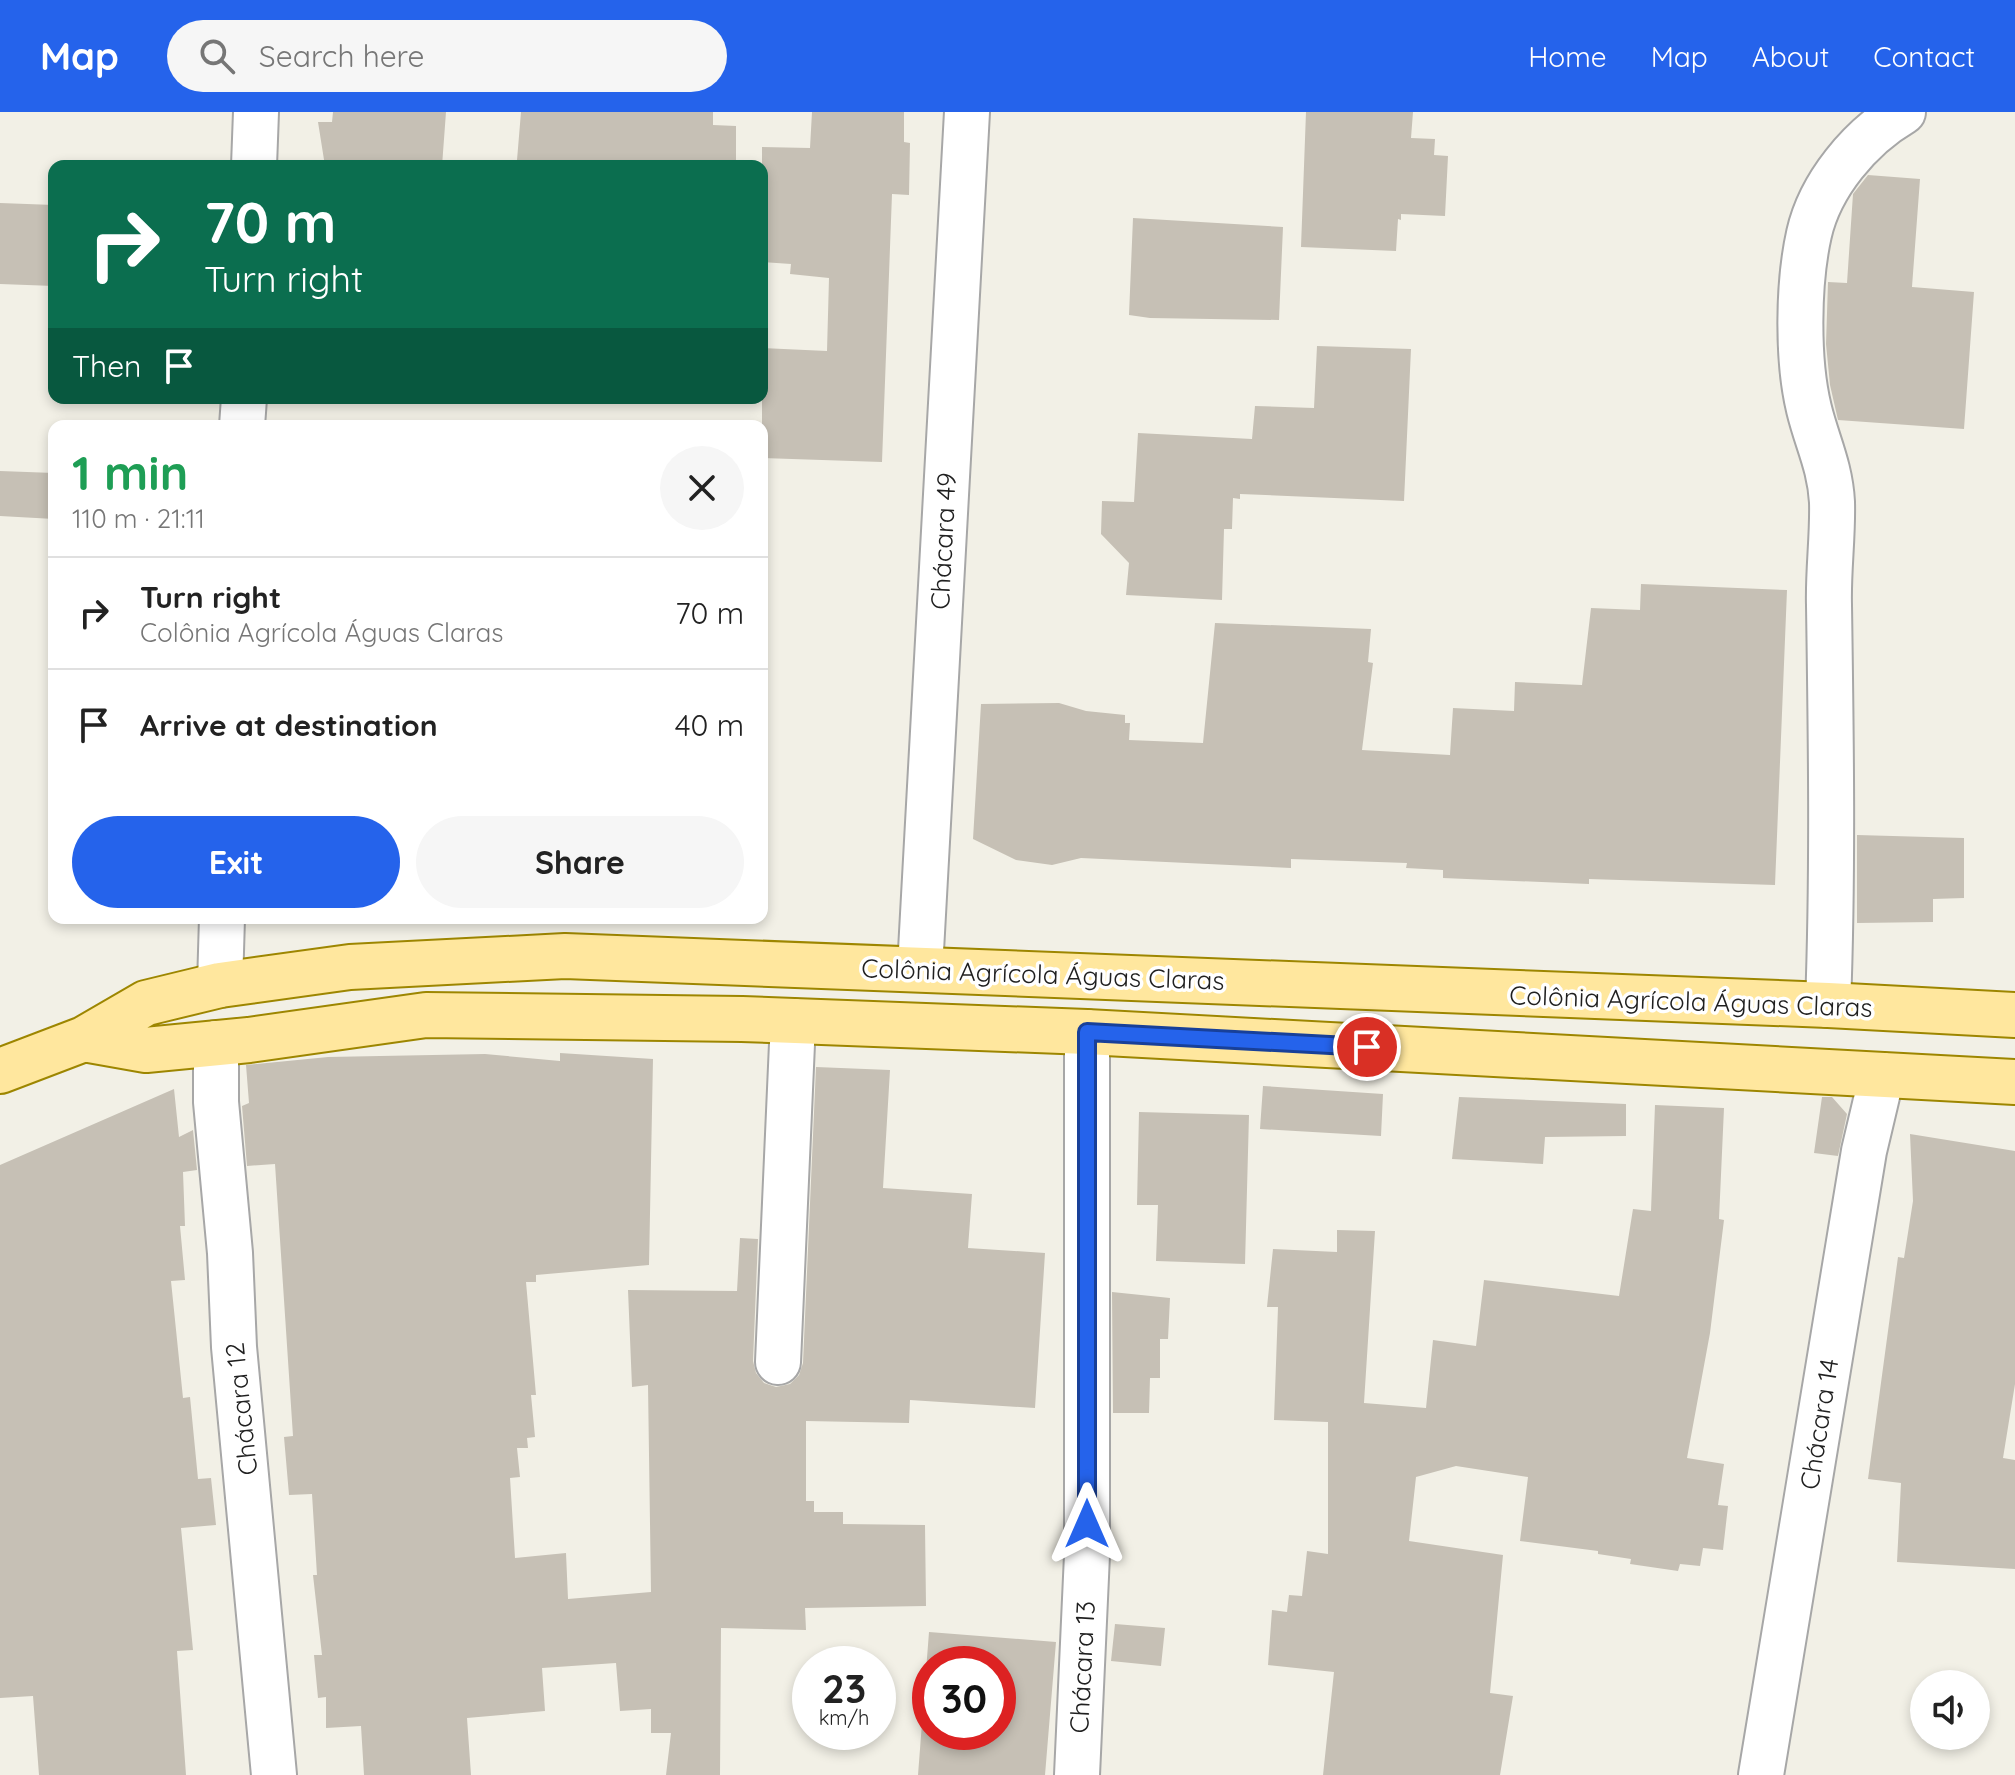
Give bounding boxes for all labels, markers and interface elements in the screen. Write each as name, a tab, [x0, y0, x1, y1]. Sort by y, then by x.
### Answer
search box	[167, 20, 727, 92]
text: Map	[40, 32, 119, 80]
icon: search	[195, 34, 239, 78]
text: Search here	[259, 37, 424, 75]
text: Home	[1528, 39, 1607, 74]
text: Map	[1651, 39, 1708, 74]
text: About	[1752, 39, 1829, 74]
text: Contact	[1873, 39, 1975, 74]
text: 70 m	[204, 187, 336, 257]
icon: right	[72, 192, 176, 296]
text: Turn right	[204, 256, 363, 301]
icon: arrive	[157, 344, 201, 388]
text: Then	[72, 347, 141, 385]
text: 1 min	[72, 442, 188, 502]
button: close	[660, 446, 744, 530]
street label: Chácara 49	[923, 472, 963, 610]
text: 110 m · 21:11	[72, 502, 205, 535]
text: Turn right	[140, 578, 281, 616]
icon: right	[72, 591, 116, 635]
text: 70 m	[675, 594, 744, 632]
text: Colônia Agrícola Águas Claras	[140, 616, 503, 649]
icon: arrive	[72, 703, 116, 747]
text: Arrive at destination	[140, 706, 438, 744]
text: 40 m	[675, 706, 744, 744]
button: Exit	[72, 816, 400, 908]
button: Share	[416, 816, 744, 908]
street label: Colônia Agrícola Águas Claras	[861, 951, 1225, 997]
street label: Colônia Agrícola Águas Claras	[1509, 978, 1873, 1024]
pin	[1333, 1013, 1401, 1081]
icon: arrive	[1345, 1025, 1389, 1069]
street label: Chácara 12	[218, 1341, 264, 1477]
street label: Chácara 14	[1792, 1356, 1846, 1492]
position arrow	[1045, 1482, 1129, 1566]
street label: Chácara 13	[1062, 1600, 1102, 1734]
speed limit sign: 30	[912, 1646, 1016, 1750]
text: 23	[822, 1663, 866, 1713]
map controls	[1910, 1670, 1990, 1750]
button: sound	[1910, 1670, 1990, 1750]
text: km/h	[819, 1705, 869, 1730]

